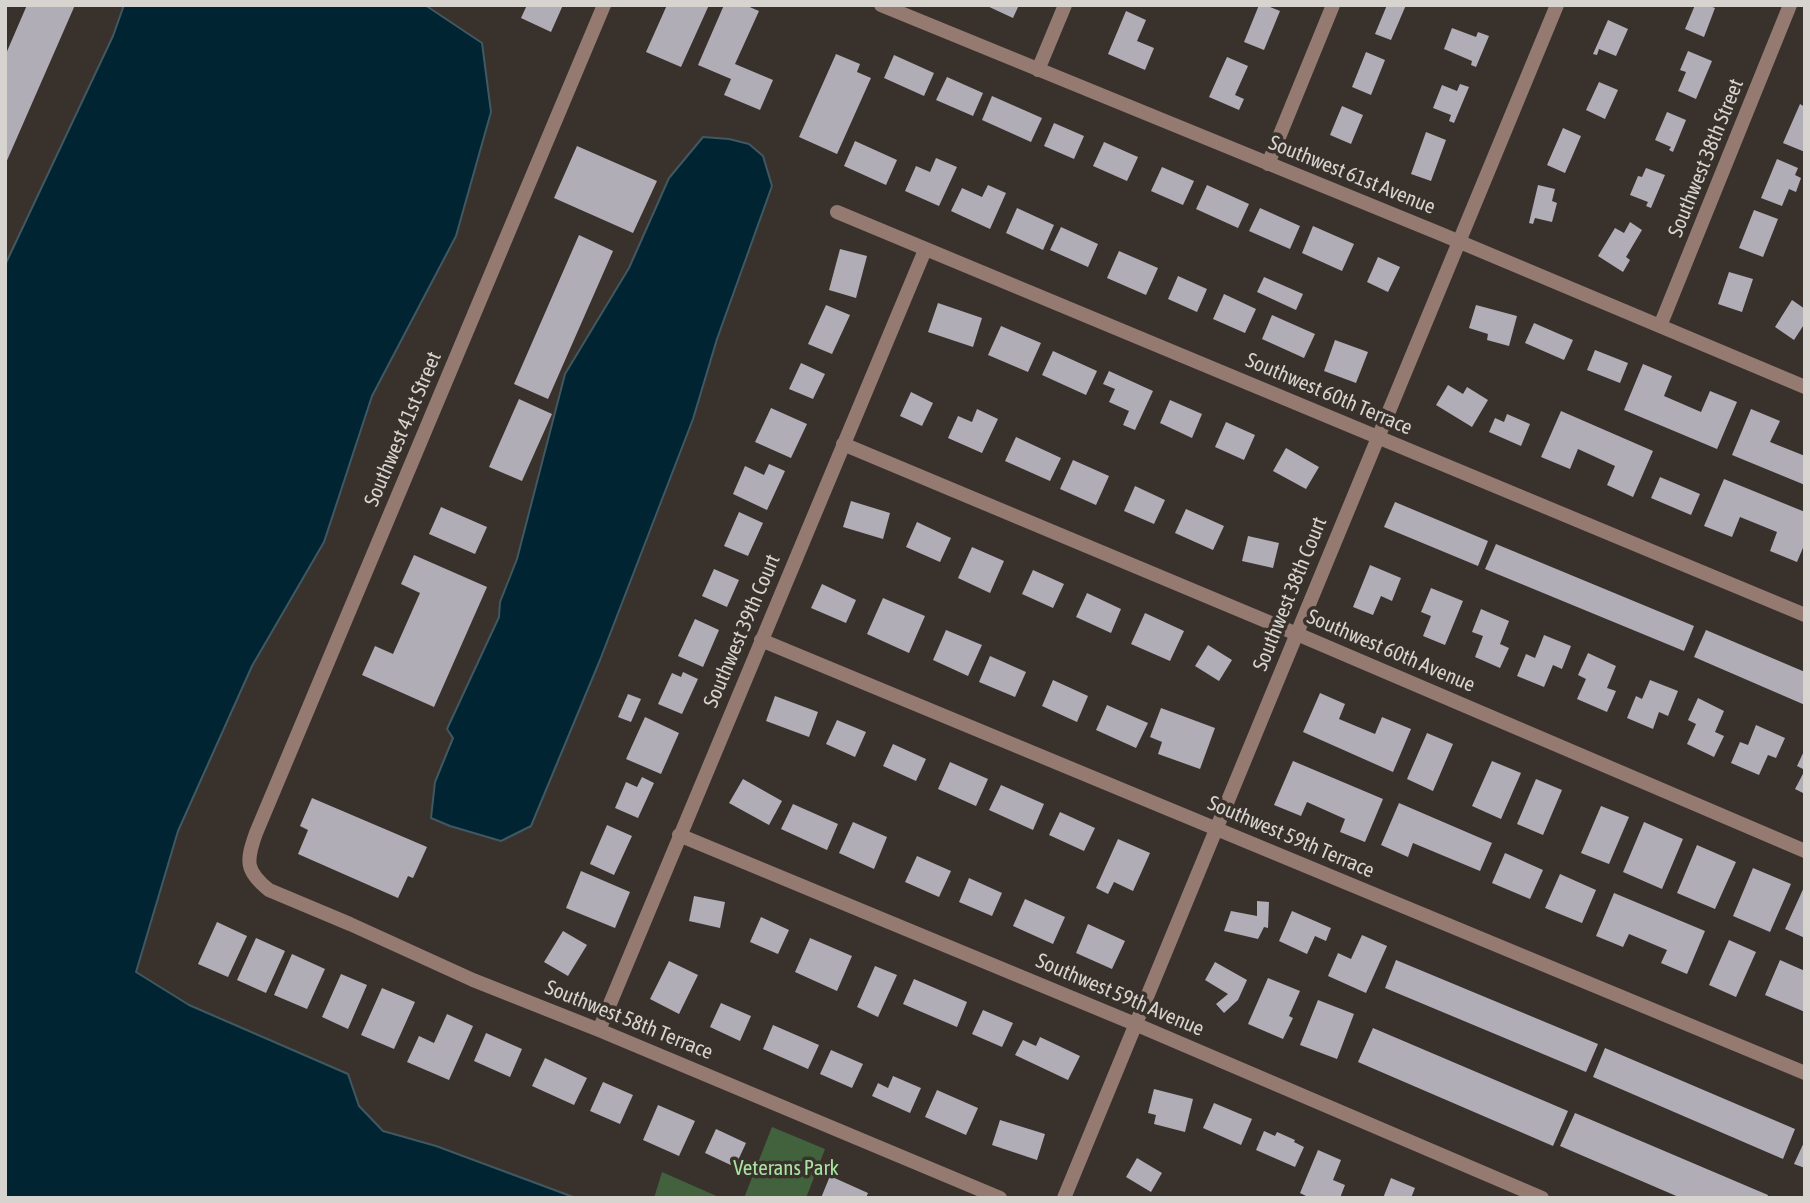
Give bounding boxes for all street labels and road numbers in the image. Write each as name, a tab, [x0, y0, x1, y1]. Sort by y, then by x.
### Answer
street label: Southwest 38th Street	[1663, 75, 1749, 241]
street label: Southwest 61st Avenue	[1265, 130, 1439, 220]
street label: Southwest 41st Street	[359, 348, 447, 510]
street label: Southwest 60th Terrace	[1242, 348, 1416, 440]
street label: Southwest 38th Court	[1248, 513, 1332, 675]
street label: Southwest 39th Court	[698, 551, 786, 711]
street label: Southwest 60th Avenue	[1303, 604, 1479, 698]
street label: Southwest 59th Terrace	[1204, 791, 1378, 883]
street label: Southwest 59th Avenue	[1032, 948, 1208, 1042]
street label: Southwest 58th Terrace	[541, 975, 717, 1065]

